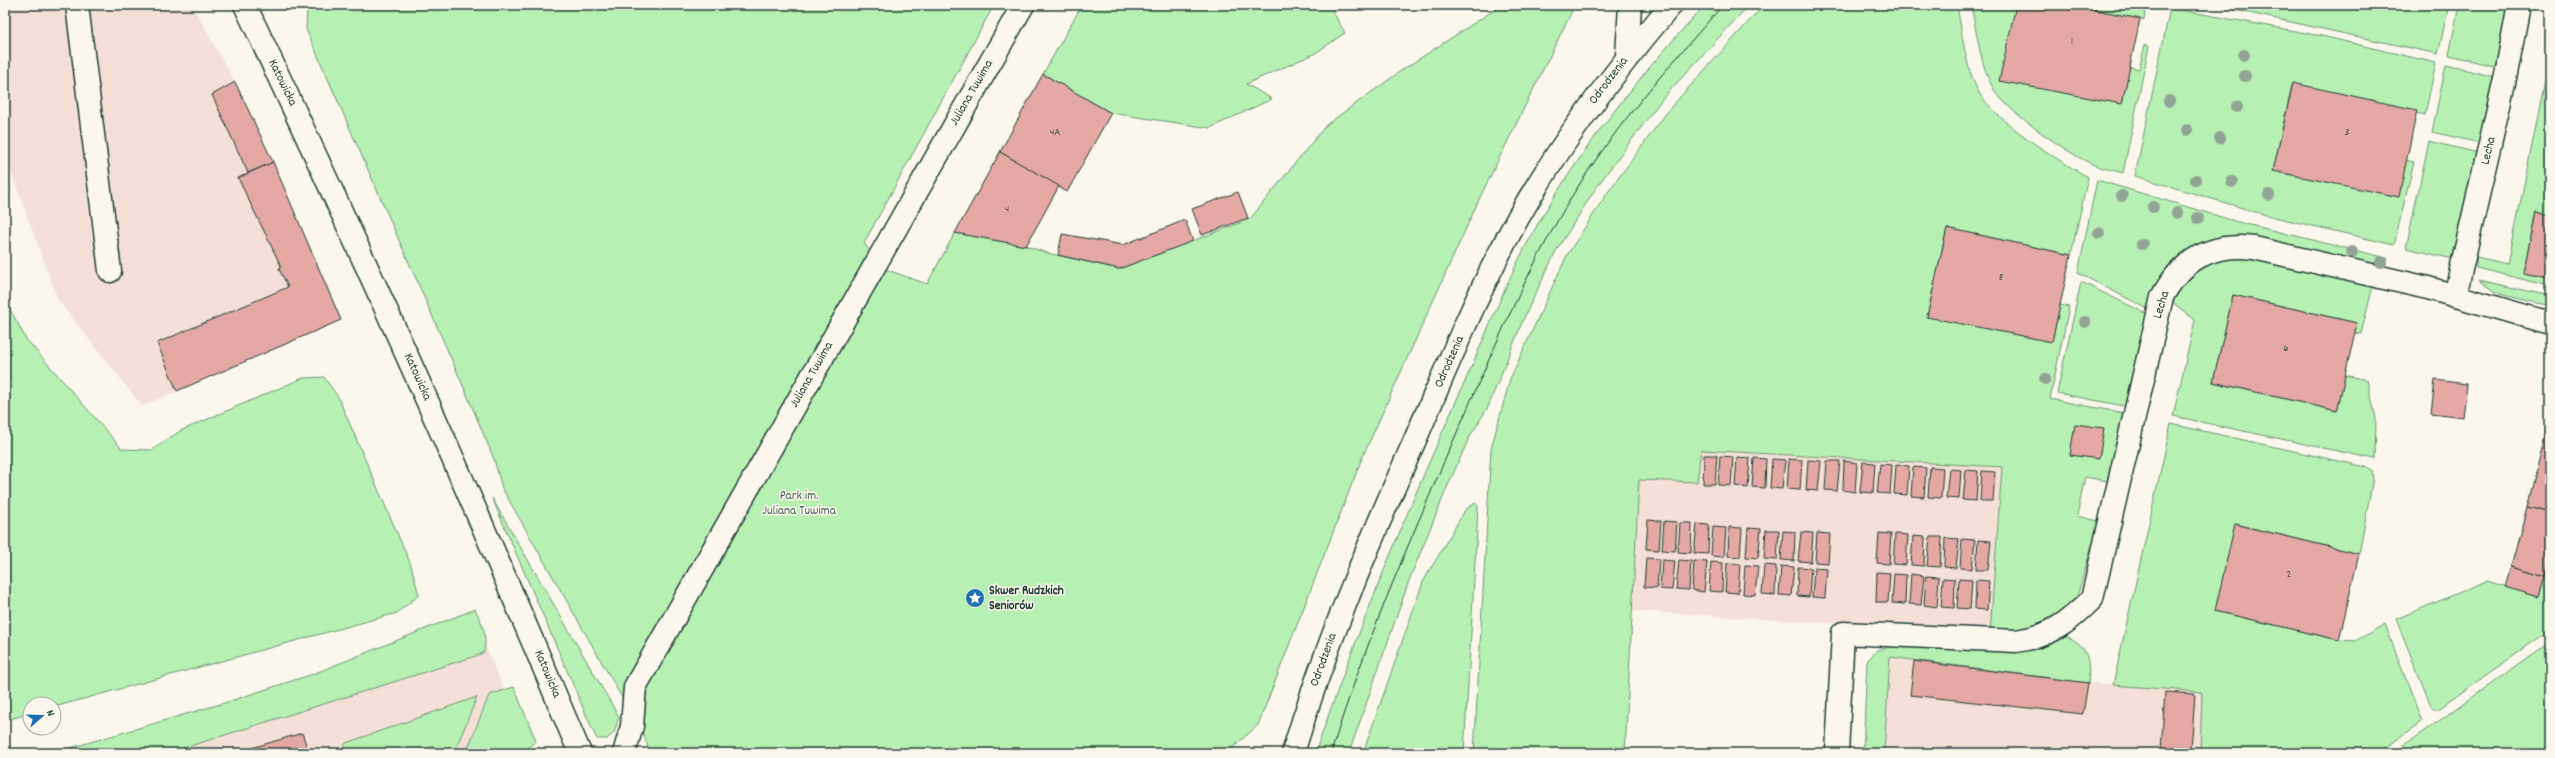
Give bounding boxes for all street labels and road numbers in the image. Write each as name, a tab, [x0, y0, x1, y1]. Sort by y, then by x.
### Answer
street label: Odrodzenia	[1585, 52, 1634, 109]
street label: Katowicka	[262, 56, 302, 110]
street label: Juliana Tuwima	[945, 56, 999, 130]
street label: Lecha	[2477, 134, 2502, 167]
street label: Lecha	[2149, 288, 2175, 321]
street label: Odrodzenia	[1430, 332, 1470, 391]
street label: Juliana Tuwima	[785, 338, 839, 412]
street label: Katowicka	[398, 350, 436, 405]
street label: Odrodzenia	[1306, 630, 1343, 689]
street label: Katowicka	[528, 647, 566, 702]

